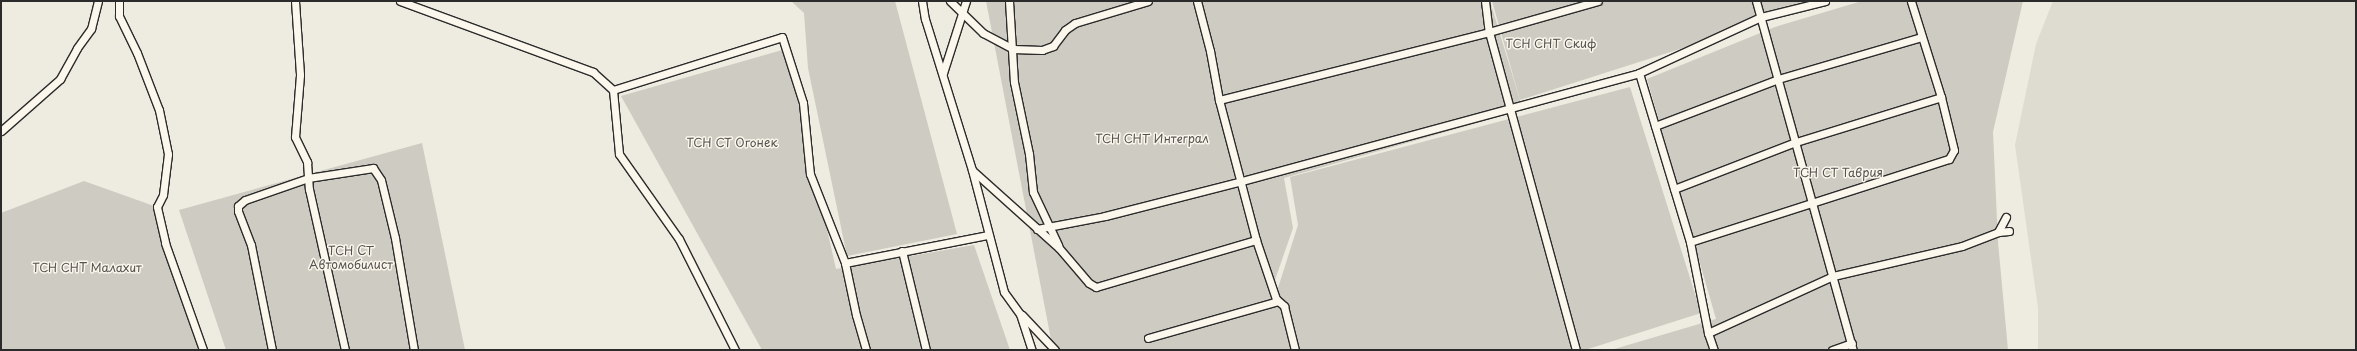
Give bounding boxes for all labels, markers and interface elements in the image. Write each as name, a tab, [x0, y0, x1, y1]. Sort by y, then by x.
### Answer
park label: ТСН СНТ Скиф	[1505, 37, 1597, 51]
park label: ТСН СНТ Интеграл	[1094, 132, 1210, 146]
park label: ТСН СТ Огонек	[686, 136, 778, 150]
park label: ТСН СТ Таврия	[1792, 166, 1884, 180]
park label: ТСН СТ Автомобилист	[309, 244, 393, 272]
park label: ТСН СНТ Малахит	[31, 261, 143, 275]

